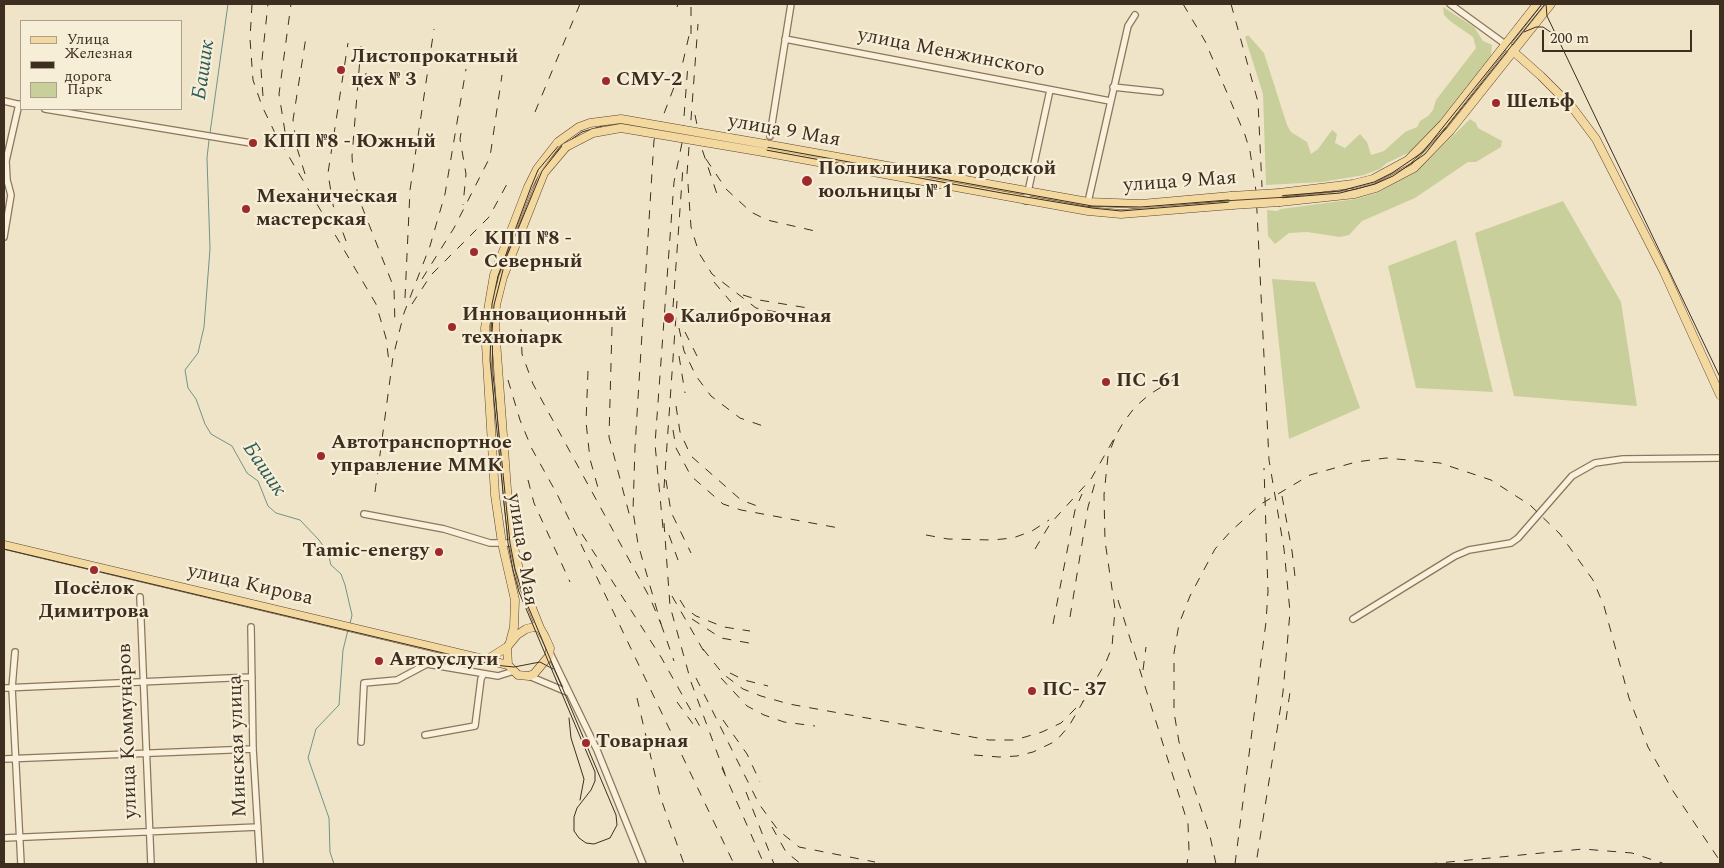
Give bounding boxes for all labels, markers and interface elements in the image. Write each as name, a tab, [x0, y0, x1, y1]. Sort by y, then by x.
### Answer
legend	[20, 20, 182, 110]
scale bar	[1544, 20, 1694, 52]
street label: улица Менжинского	[855, 24, 1047, 84]
text: 200 m	[1550, 27, 1589, 50]
text: Улица	[67, 28, 109, 51]
water label: Башик	[188, 38, 222, 102]
text: Железная дорога	[65, 42, 133, 88]
place label: Листопрокатный цех № 3	[351, 46, 518, 93]
marker: Листопрокатный цех № 3	[335, 64, 347, 76]
place label: СМУ-2	[616, 69, 682, 93]
marker: СМУ-2	[600, 75, 612, 87]
text: Парк	[67, 78, 103, 101]
place label: Шельф	[1506, 91, 1574, 115]
marker: Шельф	[1490, 97, 1502, 109]
street label: улица 9 Мая	[726, 110, 842, 154]
place label: КПП №8 - Южный	[263, 131, 436, 155]
marker: КПП №8 - Южный	[247, 137, 259, 149]
place label: Поликлиника городской юольницы № 1	[818, 158, 1056, 205]
street label: улица 9 Мая	[1123, 167, 1237, 199]
marker: Поликлиника городской юольницы № 1	[800, 174, 814, 188]
place label: Механическая мастерская	[256, 186, 398, 233]
marker: Механическая мастерская	[240, 203, 252, 215]
place label: КПП №8 - Северный	[484, 228, 583, 275]
marker: КПП №8 - Северный	[468, 246, 480, 258]
place label: Инновационный технопарк	[462, 304, 627, 351]
place label: Калибровочная	[680, 306, 832, 330]
marker: Калибровочная	[662, 311, 676, 325]
marker: Инновационный технопарк	[446, 321, 458, 333]
place label: ПС -61	[1116, 370, 1181, 394]
marker: ПС -61	[1100, 376, 1112, 388]
place label: Автотранспортное управление ММК	[331, 432, 512, 479]
water label: Башик	[236, 438, 290, 502]
marker: Автотранспортное управление ММК	[315, 450, 327, 462]
street label: улица 9 Мая	[500, 492, 542, 608]
place label: Tamic-energy	[302, 540, 429, 564]
marker: Tamic-energy	[433, 546, 445, 558]
street label: улица Кирова	[185, 560, 315, 612]
marker: Посёлок Димитрова	[88, 564, 100, 576]
place label: Посёлок Димитрова	[39, 578, 149, 625]
street label: улица Коммунаров	[114, 643, 144, 819]
place label: Автоуслуги	[389, 649, 499, 673]
marker: Автоуслуги	[373, 655, 385, 667]
street label: Минская улица	[225, 674, 253, 818]
place label: ПС- 37	[1042, 679, 1107, 703]
marker: ПС- 37	[1026, 685, 1038, 697]
place label: Товарная	[596, 731, 688, 755]
marker: Товарная	[580, 737, 592, 749]

